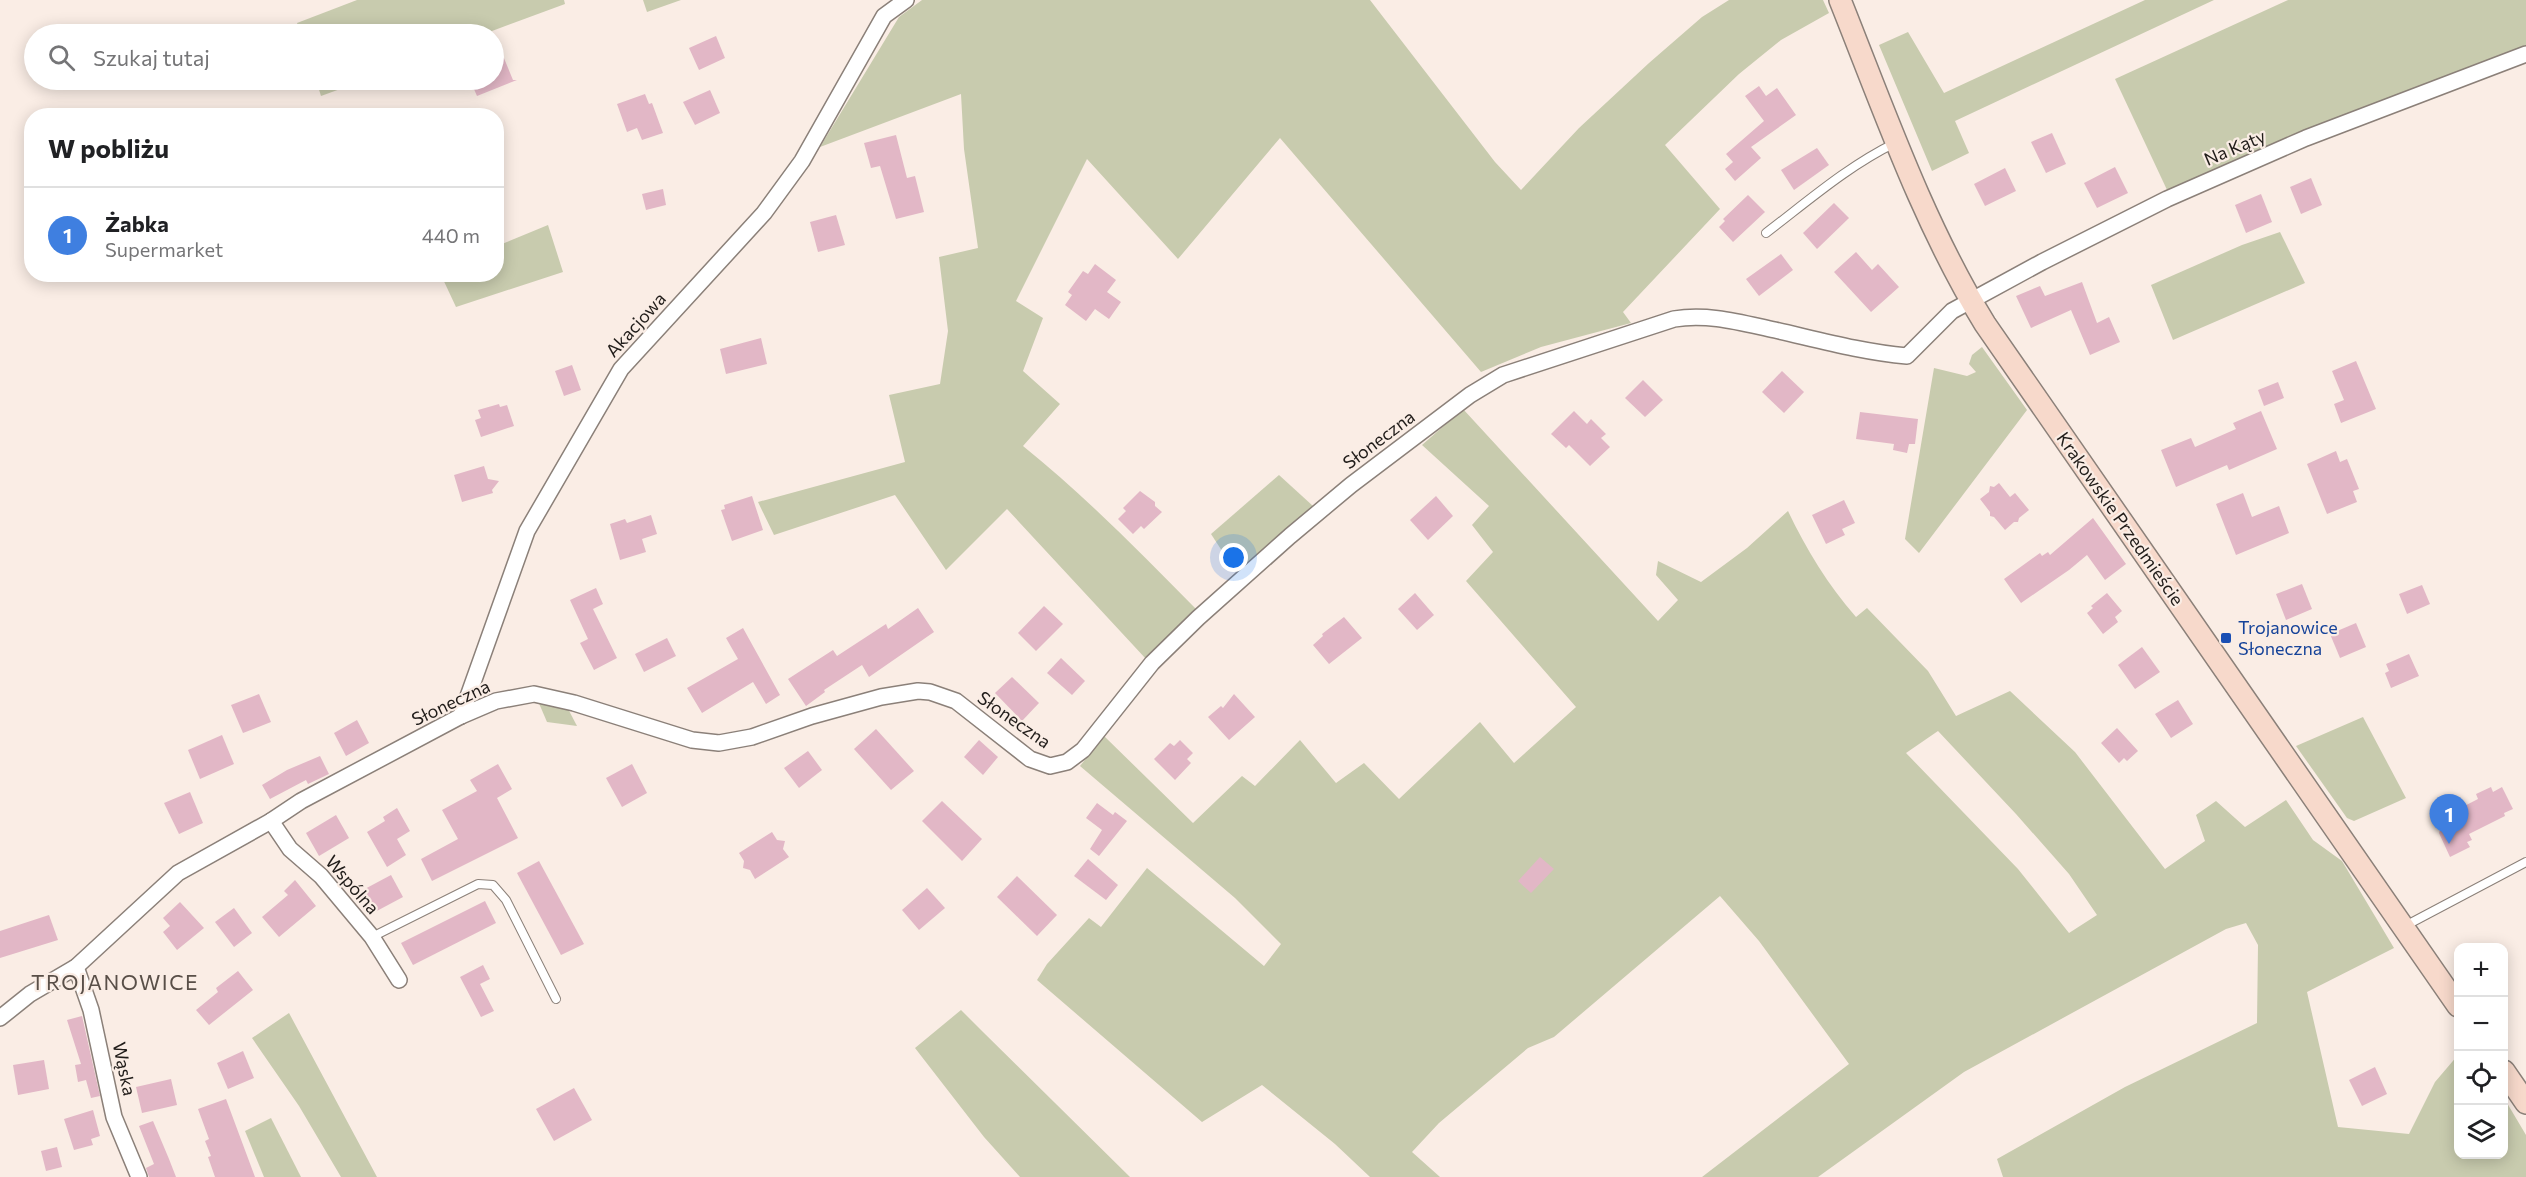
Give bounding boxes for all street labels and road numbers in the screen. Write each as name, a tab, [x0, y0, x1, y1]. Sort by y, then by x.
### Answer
street label: Na Kąty	[2201, 124, 2269, 170]
street label: Akacjowa	[601, 288, 670, 361]
street label: Słoneczna	[1338, 405, 1419, 473]
street label: Krakowskie Przedmieście	[2053, 428, 2189, 609]
street label: Słoneczna	[408, 674, 493, 730]
street label: Słoneczna	[974, 686, 1055, 752]
street label: Wspólna	[321, 850, 384, 918]
street label: Wąska	[109, 1040, 141, 1098]

